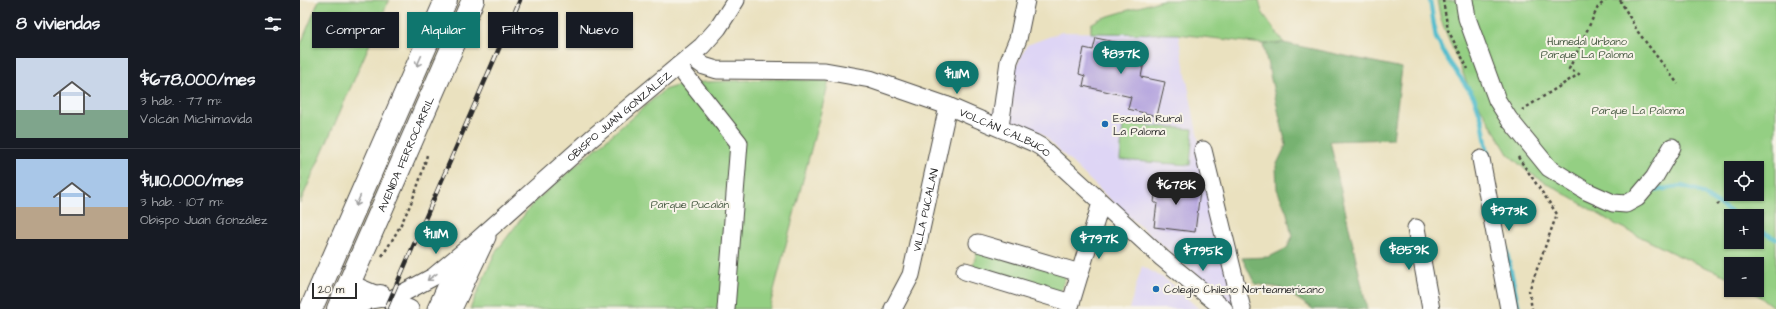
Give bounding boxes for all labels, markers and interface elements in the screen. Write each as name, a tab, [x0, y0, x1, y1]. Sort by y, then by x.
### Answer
text: 8 viviendas	[16, 12, 100, 36]
chip: Comprar	[312, 12, 399, 48]
chip: Alquilar	[407, 12, 480, 48]
chip: Filtros	[488, 12, 558, 48]
chip: Nuevo	[566, 12, 633, 48]
icon: filters	[262, 13, 284, 35]
park label: Humedal Urbano Parque La Paloma	[1541, 34, 1634, 62]
pin: $837K	[1093, 41, 1149, 75]
text: $837K	[1102, 45, 1140, 63]
one-way arrow	[414, 55, 422, 67]
pin: $1.11M	[924, 61, 990, 95]
text: $1.11M	[945, 65, 969, 83]
street label: OBISPO JUAN GONZÁLEZ	[563, 67, 675, 165]
text: $678,000/mes	[140, 68, 256, 92]
icon: home	[48, 74, 96, 122]
text: 3 hab. · 77 m²	[140, 92, 222, 110]
street label: AVENIDA FERROCARRIL	[374, 94, 438, 214]
park label: Parque La Paloma	[1592, 103, 1685, 118]
street label: VOLCÁN CALBUCO	[957, 104, 1055, 160]
text: Volcán Michimavida	[140, 110, 252, 128]
place label: Escuela Rural La Paloma	[1113, 111, 1182, 139]
marker: Escuela Rural La Paloma	[1100, 119, 1110, 129]
map controls	[1724, 161, 1764, 297]
button: locate	[1724, 161, 1764, 201]
street label: VILLA PUCALAN	[909, 167, 942, 253]
text: $1,110,000/mes	[140, 169, 244, 193]
pin: $678K	[1148, 172, 1204, 206]
icon: home	[48, 175, 96, 223]
text: $678K	[1156, 176, 1196, 194]
text: 3 hab. · 107 m²	[140, 193, 224, 211]
one-way arrow	[354, 195, 361, 207]
park label: Parque Pucalán	[651, 197, 730, 212]
pin: $973K	[1481, 198, 1537, 232]
text: $973K	[1490, 202, 1528, 220]
button: +	[1724, 209, 1764, 249]
text: Obispo Juan González	[140, 211, 267, 229]
pin: $1.11M	[403, 221, 469, 255]
text: $1.11M	[424, 225, 448, 243]
pin: $797K	[1071, 226, 1127, 260]
text: $797K	[1080, 230, 1118, 248]
pin: $859K	[1381, 237, 1437, 271]
pin: $795K	[1175, 238, 1231, 272]
text: $859K	[1389, 241, 1429, 259]
text: $795K	[1183, 242, 1223, 260]
button: −	[1724, 257, 1764, 297]
one-way arrow	[426, 273, 437, 281]
scale bar	[312, 281, 357, 300]
text: 20 m	[318, 282, 344, 297]
place label: Colegio Chileno Norteamericano	[1164, 282, 1325, 298]
marker: Colegio Chileno Norteamericano	[1151, 284, 1161, 294]

